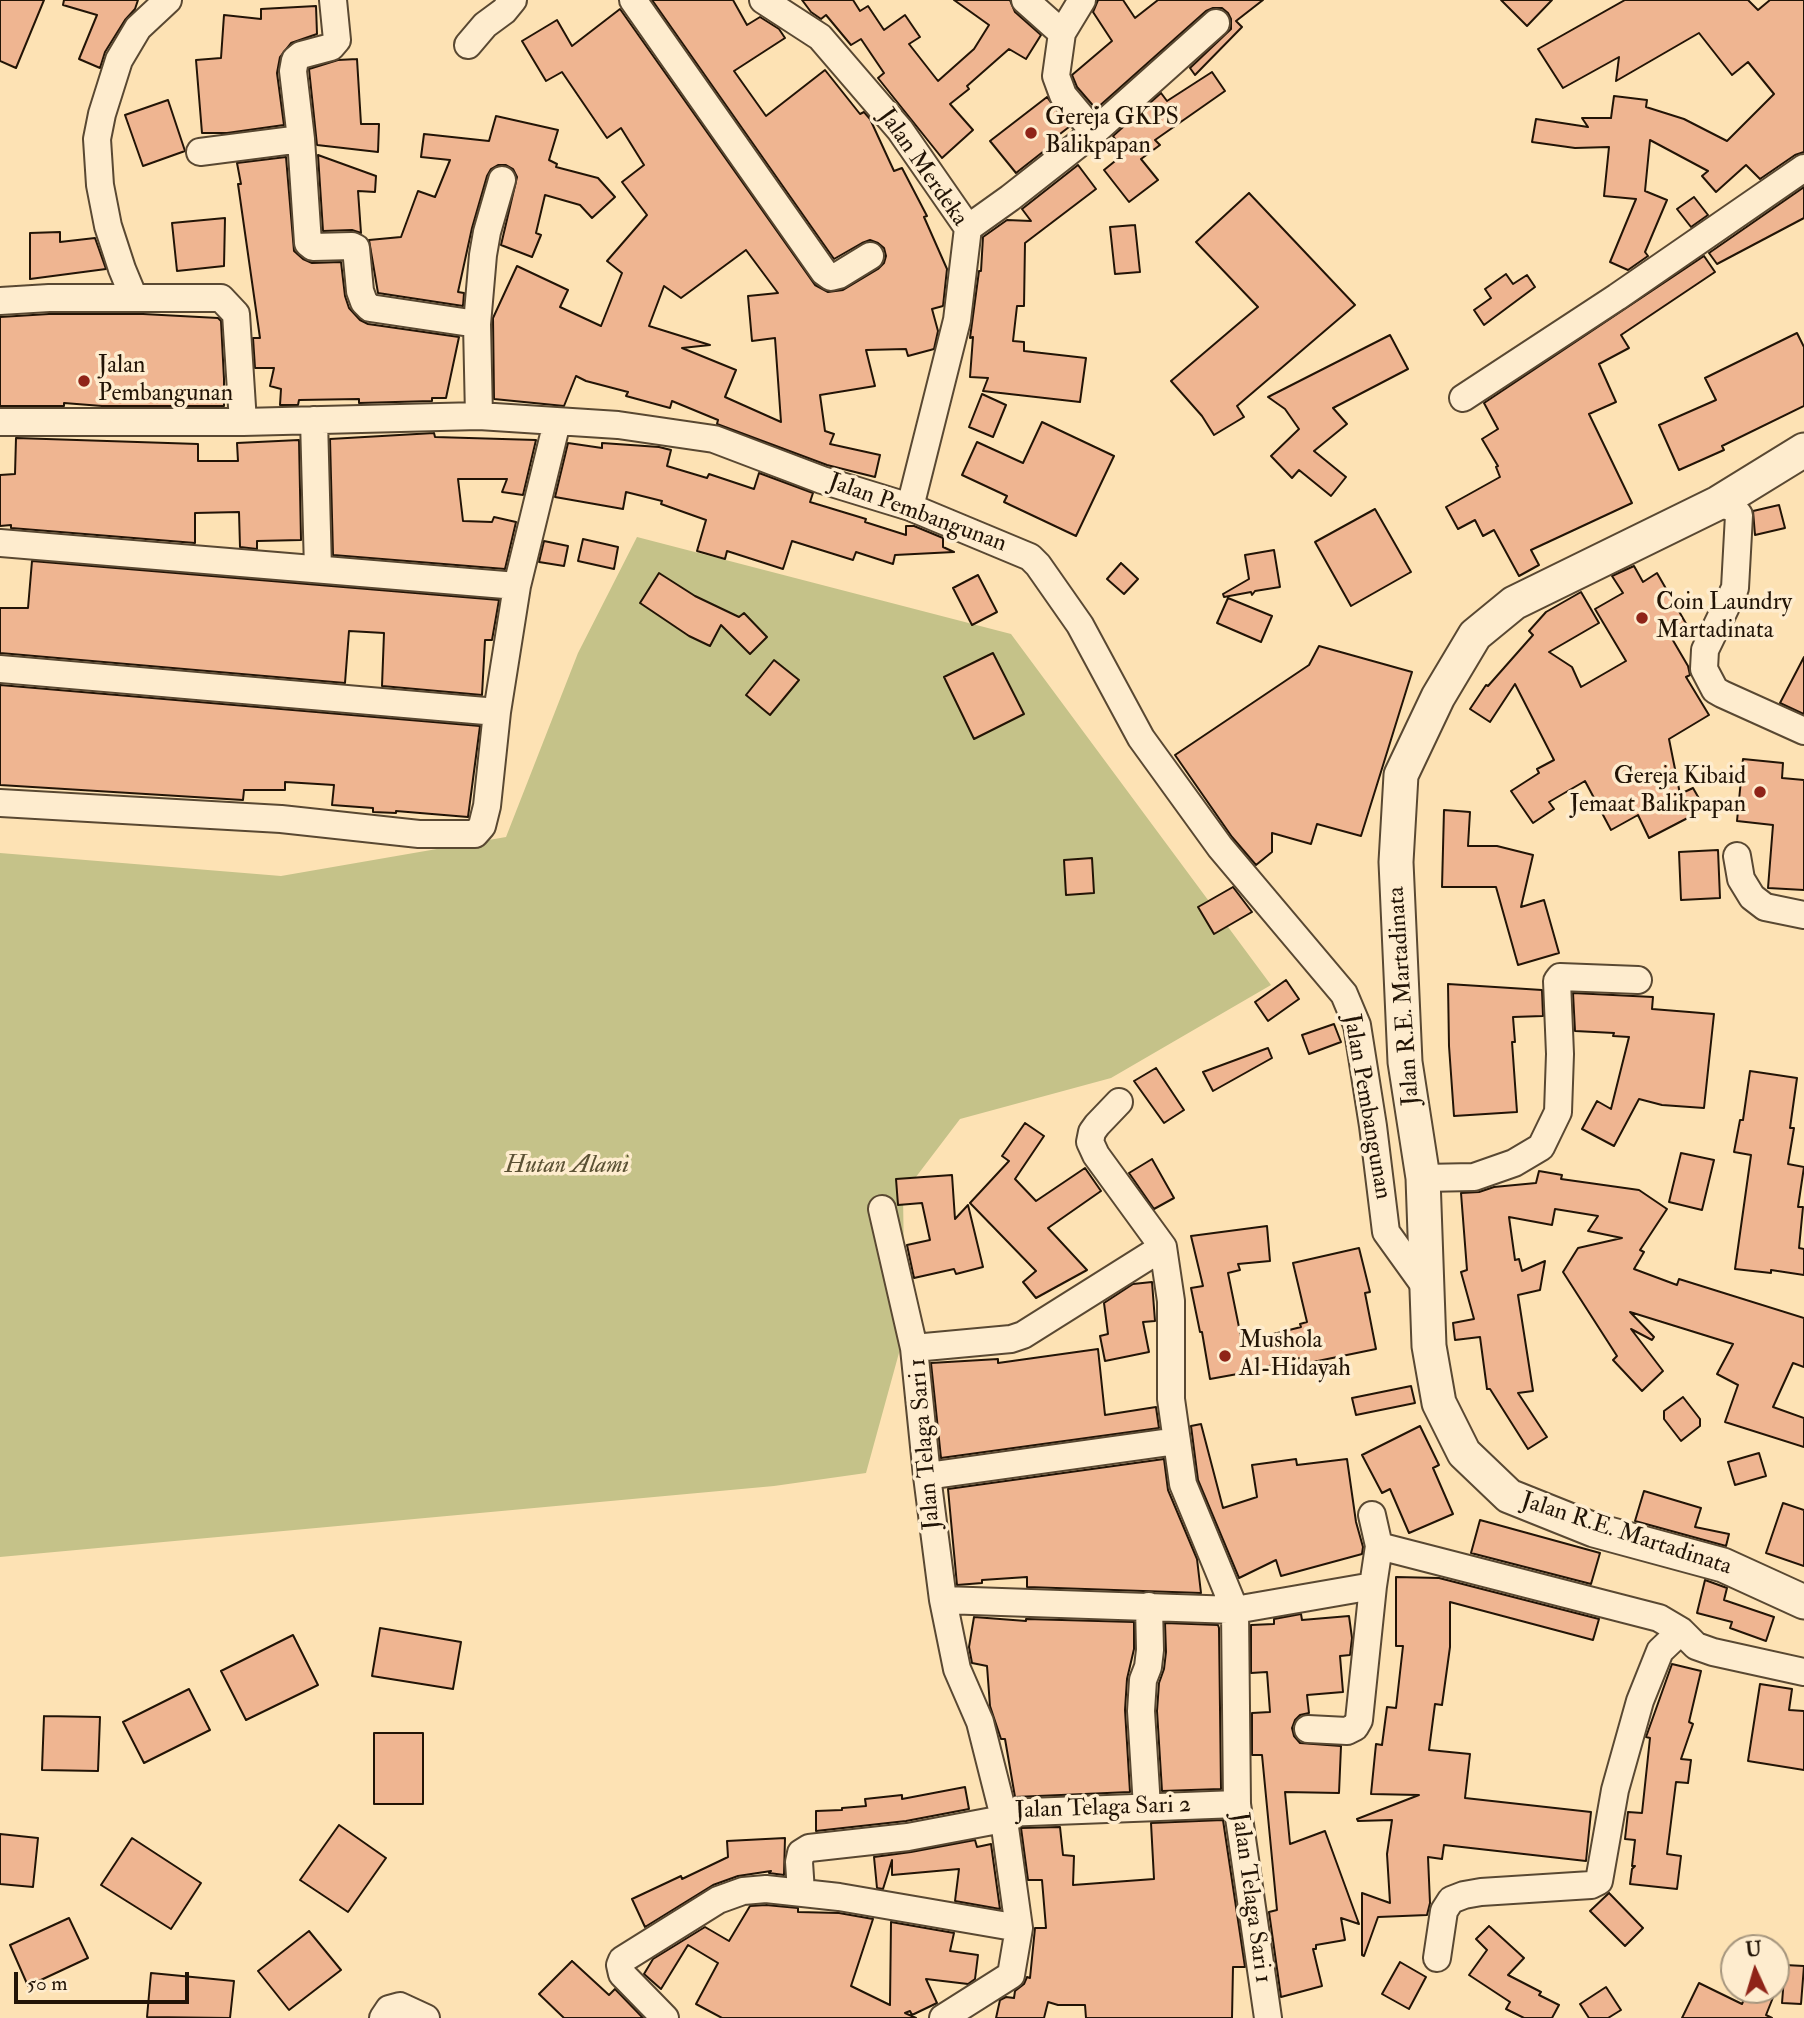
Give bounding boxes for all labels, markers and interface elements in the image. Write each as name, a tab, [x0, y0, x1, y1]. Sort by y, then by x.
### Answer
street label: Jalan Merdeka	[871, 104, 973, 232]
place label: Gereja GKPS Balikpapan	[1045, 105, 1179, 161]
marker: Gereja GKPS Balikpapan	[1023, 125, 1039, 141]
place label: Jalan Pembangunan	[98, 353, 233, 409]
marker: Jalan Pembangunan	[76, 373, 92, 389]
street label: Jalan Pembangunan	[824, 468, 1010, 560]
place label: Coin Laundry Martadinata	[1656, 590, 1792, 646]
marker: Coin Laundry Martadinata	[1634, 610, 1650, 626]
place label: Gereja Kibaid Jemaat Balikpapan	[1570, 764, 1746, 820]
marker: Gereja Kibaid Jemaat Balikpapan	[1752, 784, 1768, 800]
street label: Jalan R.E. Martadinata	[1383, 885, 1427, 1107]
street label: Jalan Pembangunan	[1336, 1012, 1396, 1202]
park label: Hutan Alami	[505, 1153, 629, 1181]
place label: Mushola Al-Hidayah	[1239, 1328, 1351, 1384]
marker: Mushola Al-Hidayah	[1217, 1348, 1233, 1364]
street label: Jalan Telaga Sari 1	[904, 1357, 948, 1531]
street label: Jalan R.E. Martadinata	[1517, 1487, 1735, 1583]
street label: Jalan Telaga Sari 2	[1015, 1792, 1191, 1826]
street label: Jalan Telaga Sari 1	[1224, 1811, 1276, 1985]
north arrow	[1720, 1934, 1790, 2004]
text: U	[1745, 1938, 1762, 1963]
scale bar	[18, 1958, 192, 2002]
text: 50 m	[27, 1970, 68, 1997]

